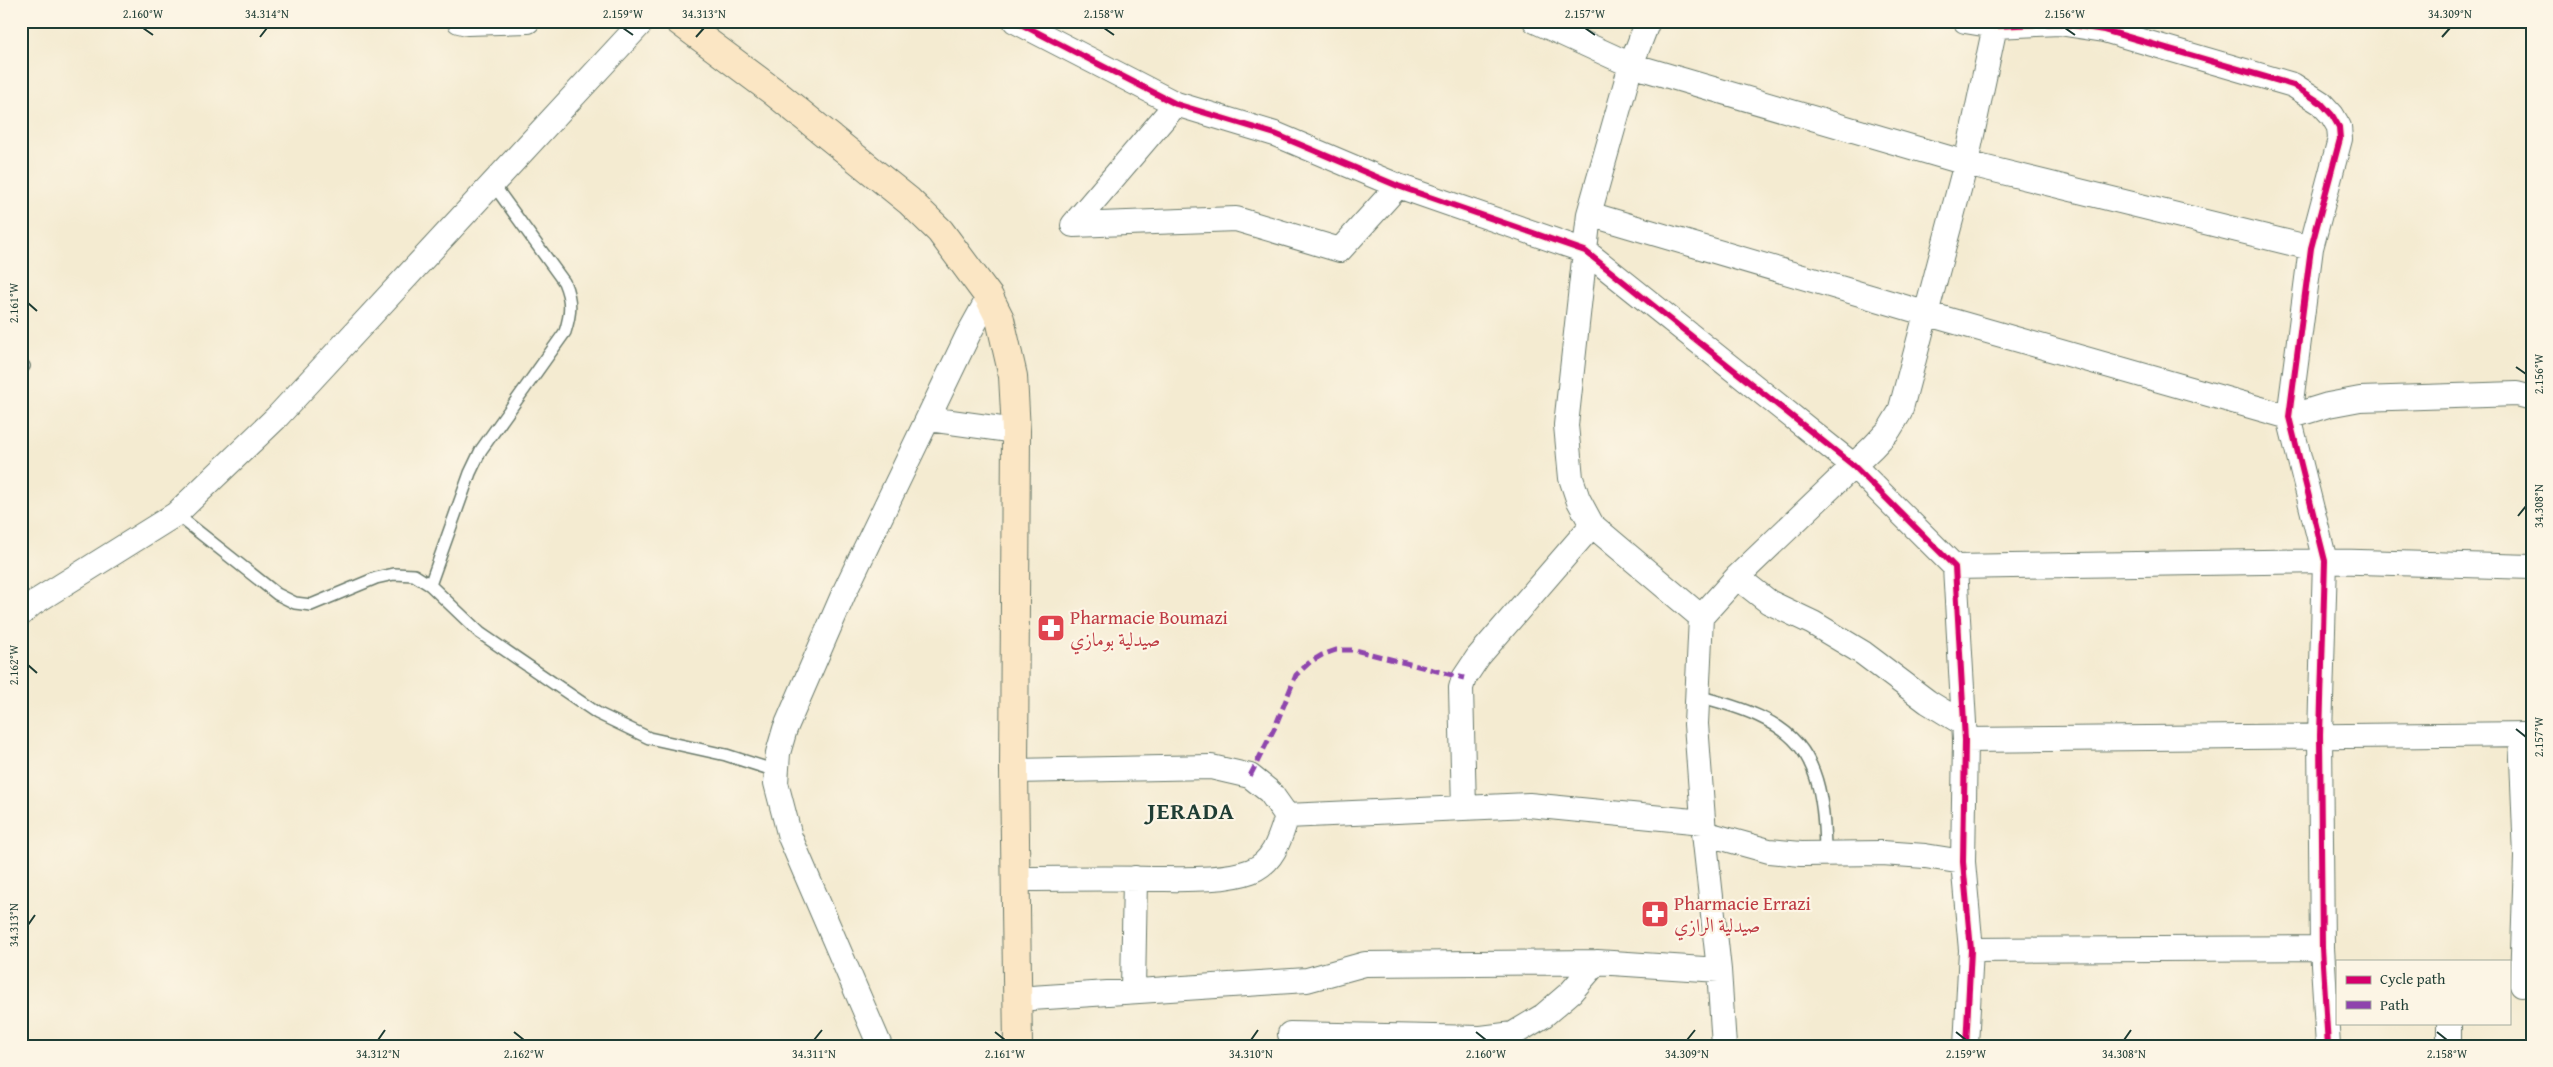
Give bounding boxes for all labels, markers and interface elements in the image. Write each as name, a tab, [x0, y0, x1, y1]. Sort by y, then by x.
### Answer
text: 2.160°W	[123, 5, 164, 22]
text: 34.314°N	[245, 5, 289, 22]
text: 2.159°W	[603, 5, 644, 22]
text: 34.313°N	[682, 5, 726, 22]
text: 2.158°W	[1084, 5, 1125, 22]
text: 2.157°W	[1565, 5, 1606, 22]
text: 2.156°W	[2045, 5, 2086, 22]
text: 34.309°N	[2428, 5, 2472, 22]
text: 2.161°W	[5, 282, 22, 323]
text: 2.156°W	[2530, 353, 2547, 394]
text: 34.308°N	[2530, 484, 2547, 528]
place label: Pharmacie Boumazi صيدلية بومازي	[1070, 603, 1228, 655]
pharmacy icon: Pharmacie Boumazi صيدلية بومازي	[1036, 613, 1066, 643]
text: 2.162°W	[5, 644, 22, 685]
text: 2.157°W	[2530, 716, 2547, 757]
district label: JERADA	[1143, 793, 1235, 828]
place label: Pharmacie Errazi صيدلية الرازي	[1674, 889, 1811, 941]
pharmacy icon: Pharmacie Errazi صيدلية الرازي	[1640, 899, 1670, 929]
text: 34.313°N	[5, 903, 22, 947]
legend	[2336, 960, 2510, 1024]
text: Cycle path	[2380, 968, 2446, 989]
text: Path	[2380, 994, 2409, 1015]
text: 34.312°N	[356, 1045, 400, 1062]
text: 2.162°W	[504, 1045, 545, 1062]
text: 34.311°N	[792, 1045, 836, 1062]
text: 2.161°W	[985, 1045, 1026, 1062]
text: 34.310°N	[1229, 1045, 1273, 1062]
text: 2.160°W	[1466, 1045, 1507, 1062]
text: 34.309°N	[1665, 1045, 1709, 1062]
text: 2.159°W	[1946, 1045, 1987, 1062]
text: 34.308°N	[2102, 1045, 2146, 1062]
text: 2.158°W	[2427, 1045, 2468, 1062]

